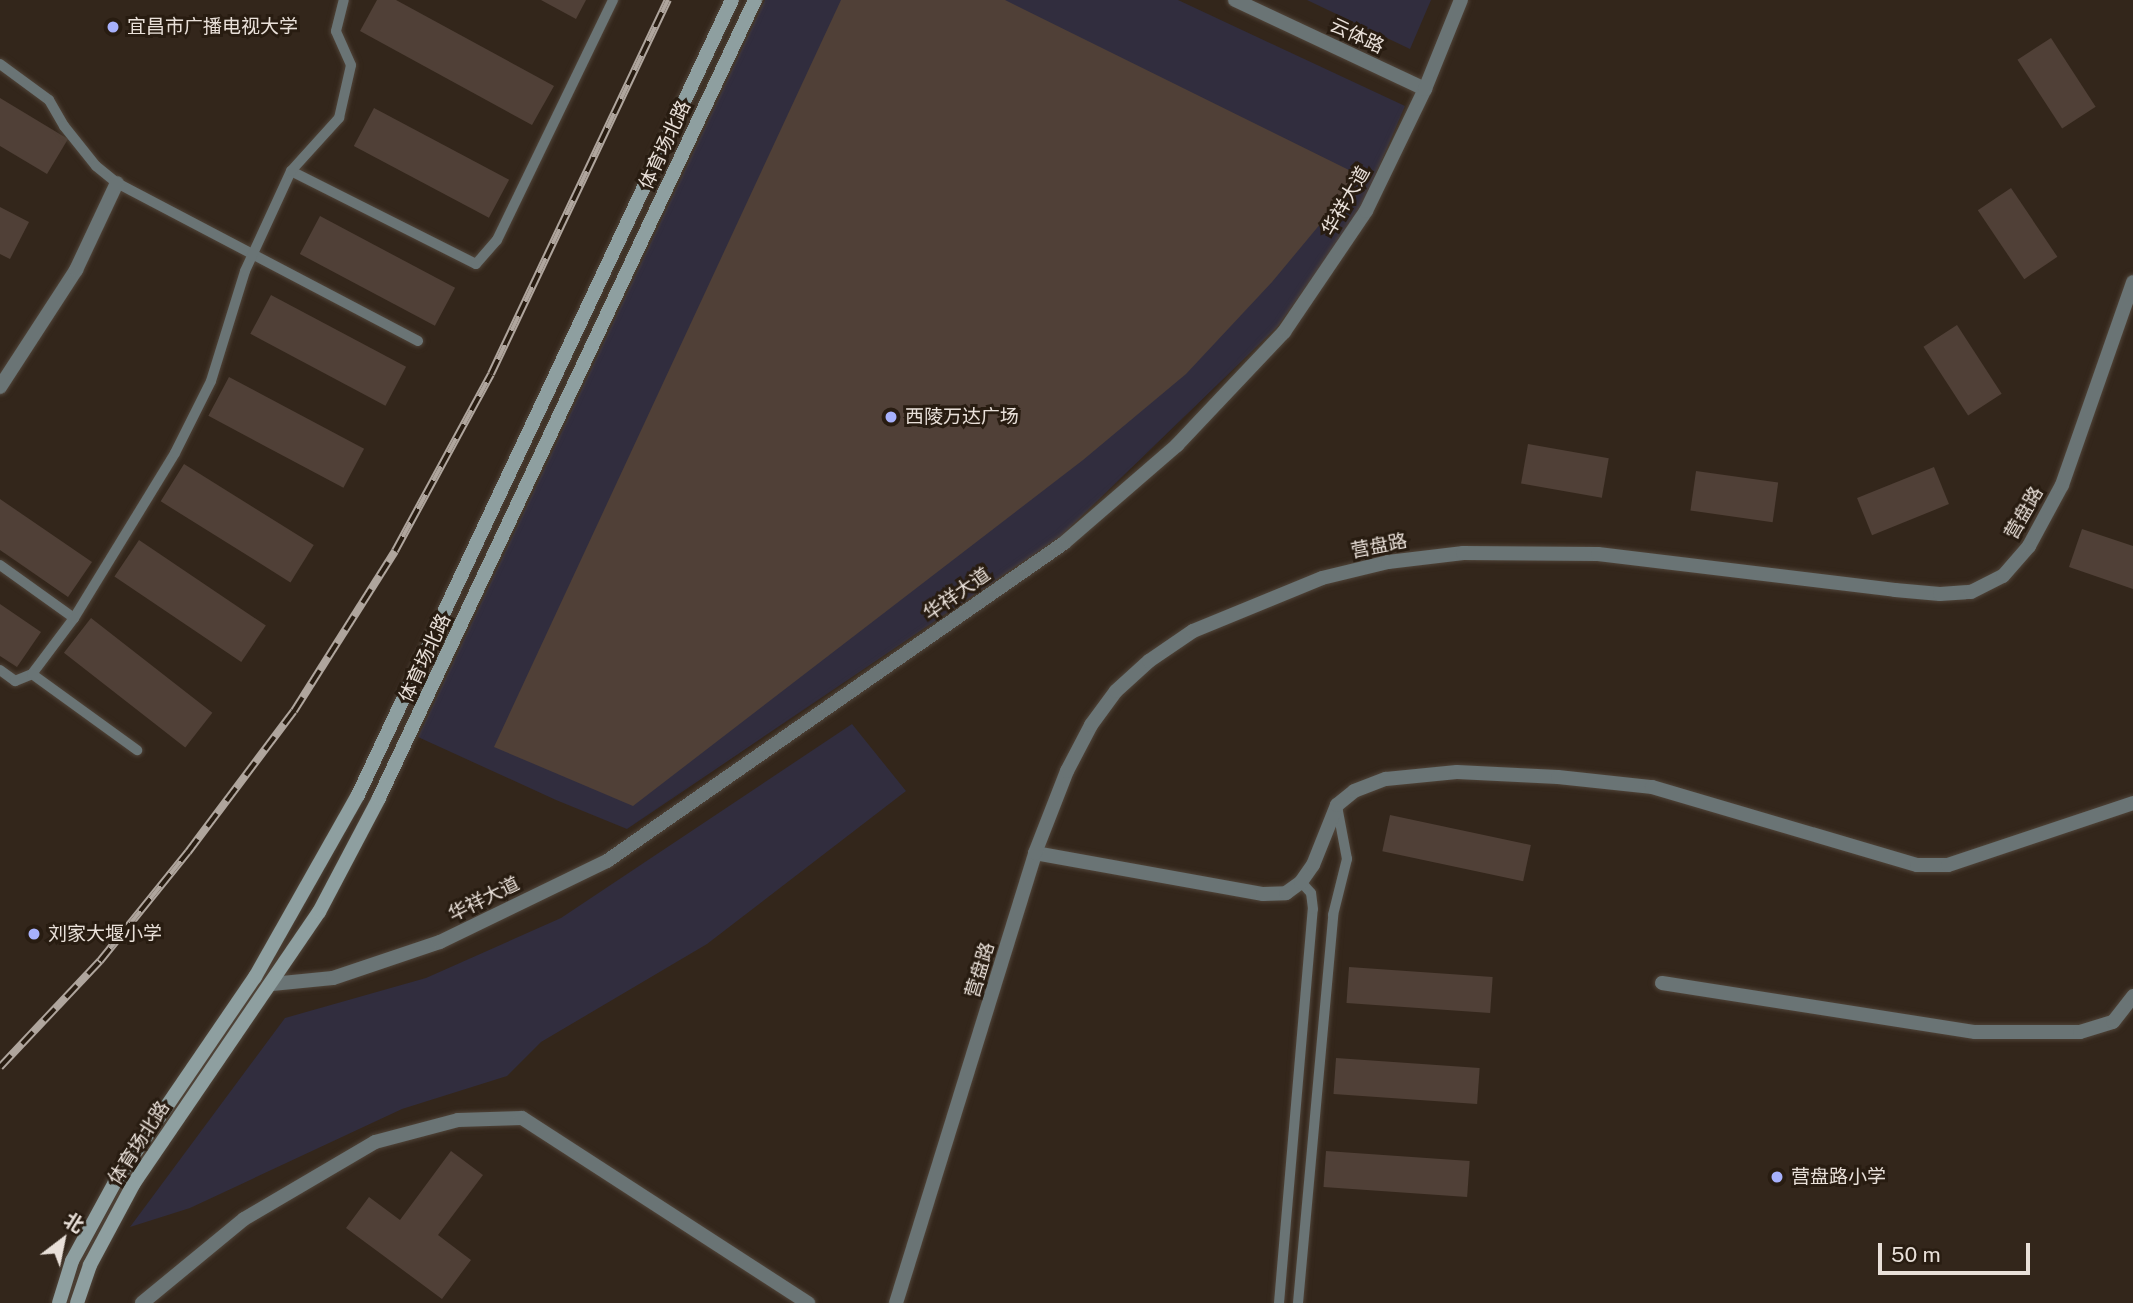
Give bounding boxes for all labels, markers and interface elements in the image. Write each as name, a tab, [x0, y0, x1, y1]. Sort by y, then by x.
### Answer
street label: 云体路	[1326, 14, 1388, 58]
place label: 宜昌市广播电视大学	[127, 16, 298, 38]
marker: 宜昌市广播电视大学	[105, 19, 121, 35]
street label: 体育场北路	[635, 97, 695, 193]
street label: 华祥大道	[1317, 162, 1375, 240]
place label: 西陵万达广场	[905, 406, 1019, 428]
marker: 西陵万达广场	[883, 409, 899, 425]
street label: 营盘路	[2000, 483, 2048, 543]
street label: 营盘路	[1349, 529, 1409, 563]
street label: 华祥大道	[919, 563, 995, 625]
street label: 体育场北路	[395, 610, 455, 706]
street label: 华祥大道	[445, 872, 523, 926]
place label: 刘家大堰小学	[48, 923, 162, 945]
marker: 刘家大堰小学	[26, 926, 42, 942]
street label: 营盘路	[961, 939, 999, 1001]
street label: 体育场北路	[104, 1097, 174, 1189]
place label: 营盘路小学	[1791, 1166, 1886, 1188]
marker: 营盘路小学	[1769, 1169, 1785, 1185]
north arrow	[28, 1205, 98, 1275]
text: 北	[60, 1208, 88, 1237]
scale bar	[1881, 1230, 2033, 1274]
text: 50 m	[1891, 1242, 1941, 1267]

